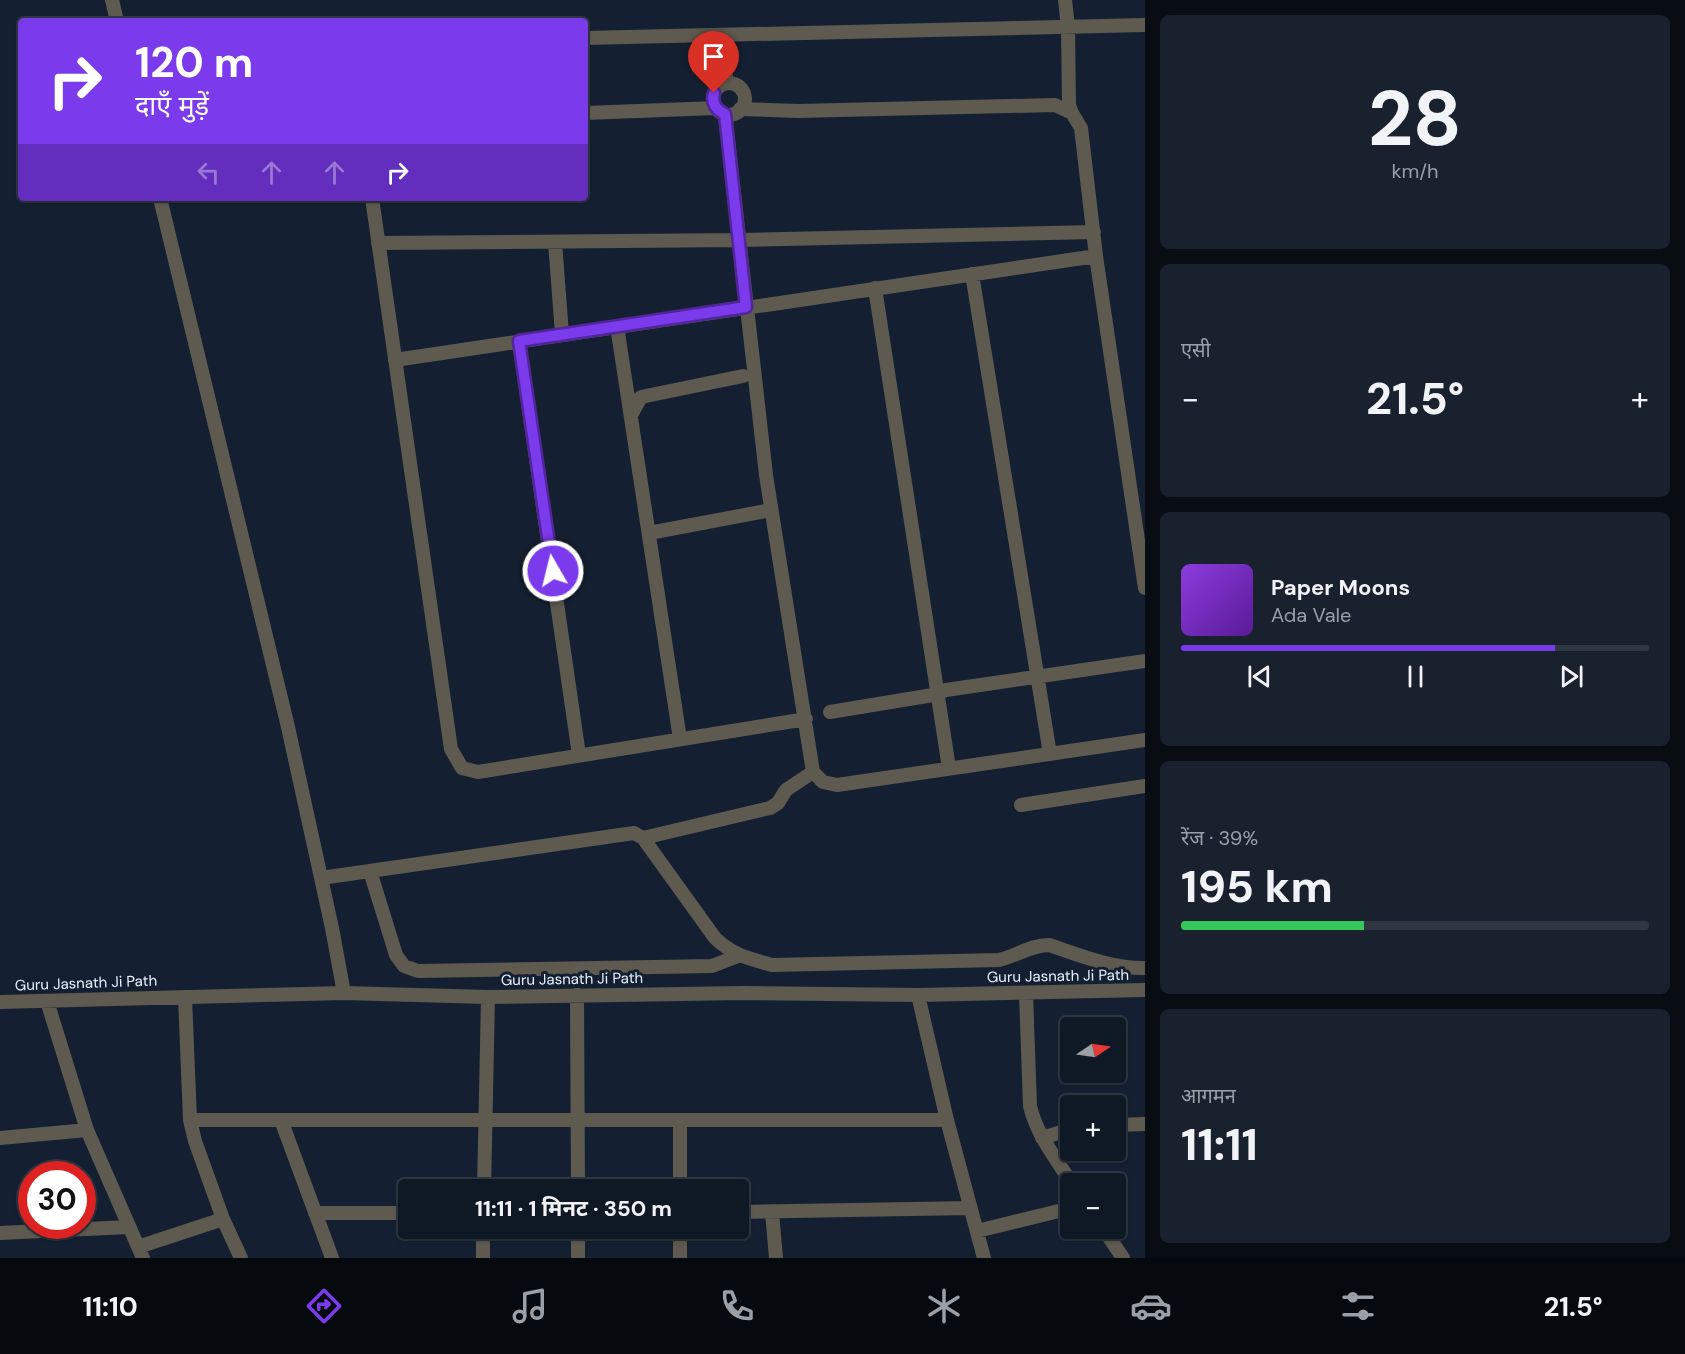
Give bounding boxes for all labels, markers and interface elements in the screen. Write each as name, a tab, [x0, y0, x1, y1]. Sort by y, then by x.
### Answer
pin	[688, 31, 739, 93]
text: 120 m	[135, 35, 253, 90]
icon: arrive	[697, 40, 730, 73]
icon: right	[36, 42, 114, 120]
text: 28	[1368, 68, 1462, 169]
text: दाएँ मुड़ें	[135, 88, 209, 123]
icon: left	[192, 156, 225, 189]
icon: ahead	[255, 156, 288, 189]
icon: ahead	[318, 156, 351, 189]
icon: right	[381, 156, 414, 189]
text: km/h	[1391, 158, 1439, 184]
text: एसी	[1181, 337, 1211, 363]
text: 21.5°	[1366, 369, 1464, 428]
text: −	[1181, 377, 1199, 420]
text: +	[1631, 377, 1649, 420]
position arrow	[521, 539, 585, 603]
text: Paper Moons	[1271, 573, 1410, 602]
text: Ada Vale	[1271, 602, 1351, 628]
icon: previous	[1243, 660, 1276, 693]
icon: pause	[1399, 660, 1432, 693]
icon: next	[1555, 660, 1588, 693]
text: रेंज · 39%	[1181, 825, 1258, 851]
text: 195 km	[1181, 857, 1333, 916]
street label: Guru Jasnath Ji Path	[987, 965, 1129, 987]
street label: Guru Jasnath Ji Path	[501, 968, 643, 990]
street label: Guru Jasnath Ji Path	[15, 971, 157, 995]
north arrow	[1060, 1017, 1126, 1083]
map controls	[1060, 1017, 1126, 1239]
text: आगमन	[1181, 1083, 1236, 1109]
button: +	[1060, 1095, 1126, 1161]
text: 11:11	[1181, 1115, 1258, 1174]
speed limit sign: 30	[18, 1161, 96, 1239]
button: −	[1060, 1173, 1126, 1239]
text: 11:11 · 1 मिनट · 350 m	[475, 1194, 672, 1223]
icon: directions	[303, 1285, 345, 1327]
icon: music	[509, 1285, 551, 1327]
icon: phone	[716, 1285, 758, 1327]
icon: climate	[923, 1285, 965, 1327]
icon: car	[1130, 1285, 1172, 1327]
icon: filters	[1337, 1285, 1379, 1327]
text: 11:10	[82, 1289, 138, 1324]
text: 21.5°	[1544, 1289, 1603, 1324]

